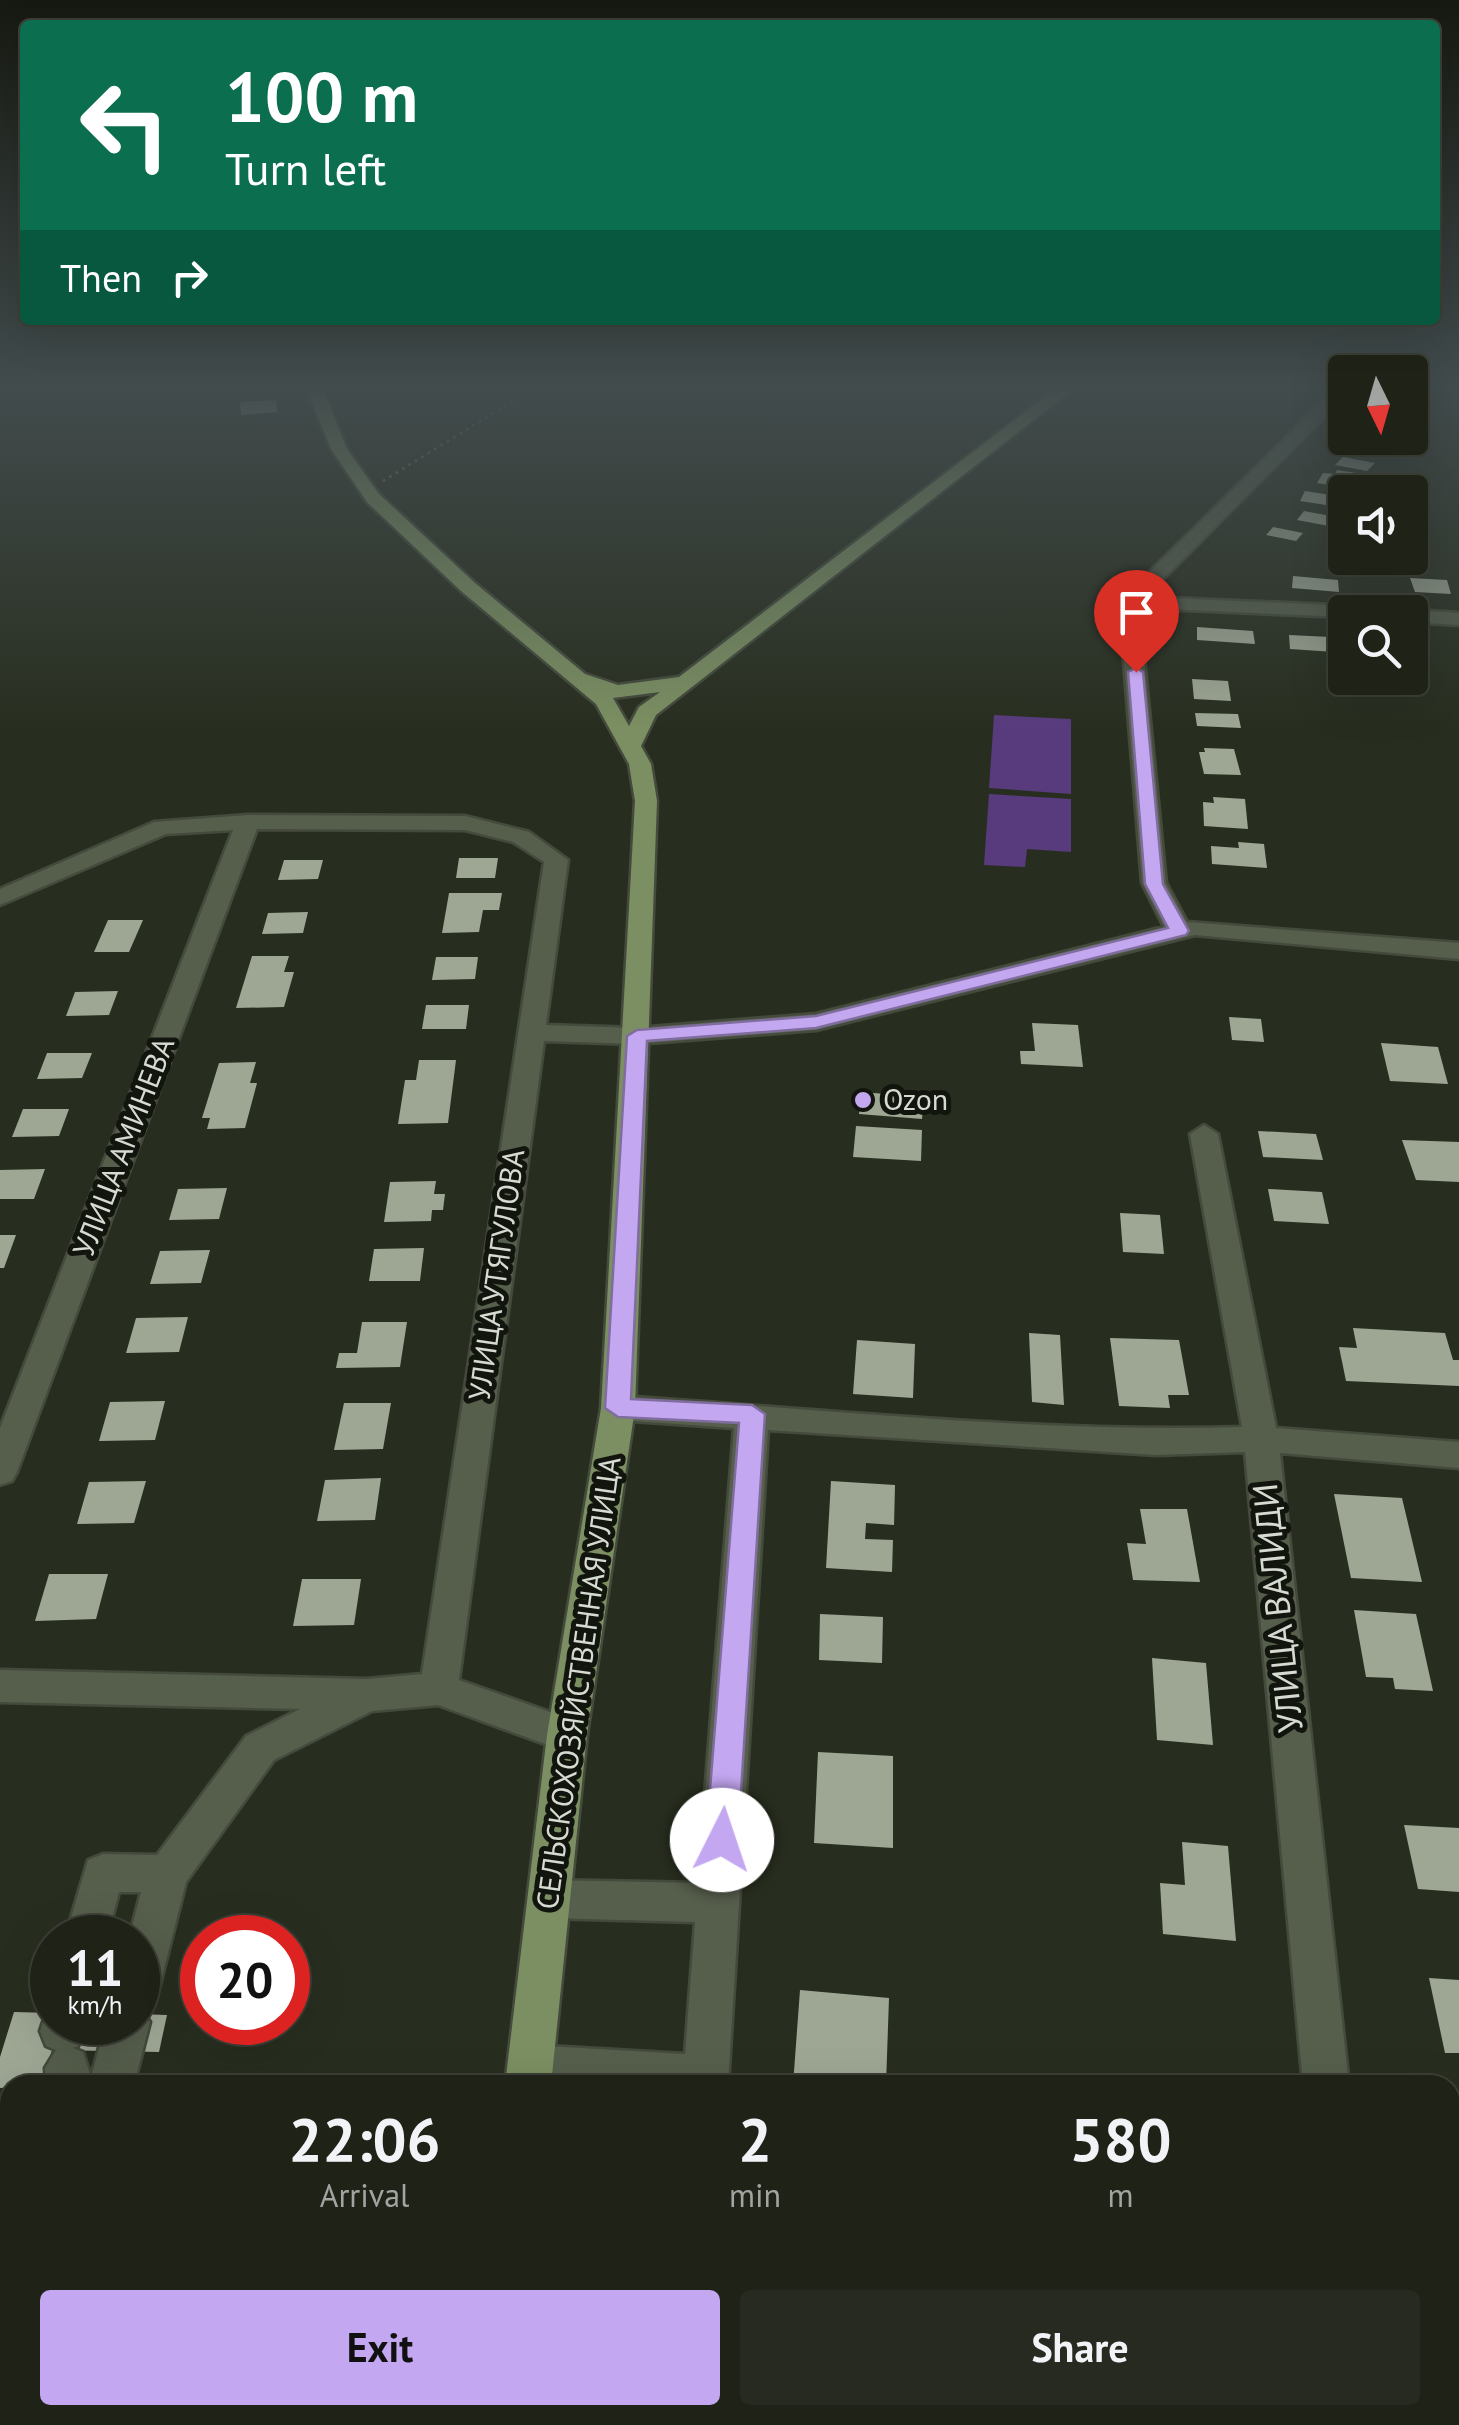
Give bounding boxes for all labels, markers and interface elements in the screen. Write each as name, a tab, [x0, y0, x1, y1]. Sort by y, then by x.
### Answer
text: 100 m	[225, 51, 418, 141]
icon: left	[60, 60, 190, 190]
text: Turn left	[225, 139, 386, 197]
icon: right	[162, 250, 217, 305]
text: Then	[60, 253, 142, 302]
north arrow	[1328, 355, 1428, 455]
map controls	[1328, 355, 1428, 695]
button: sound	[1328, 475, 1428, 575]
pin	[1094, 570, 1179, 673]
icon: arrive	[1109, 585, 1164, 640]
button: search	[1328, 595, 1428, 695]
street label: УЛИЦА АМИНЕВА	[63, 1031, 183, 1262]
place label: Ozon	[883, 1079, 948, 1118]
marker: Ozon	[852, 1089, 874, 1111]
street label: УЛИЦА УТЯГУЛОВА	[459, 1146, 533, 1403]
street label: СЕЛЬСКОХОЗЯЙСТВЕННАЯ УЛИЦА	[526, 1454, 629, 1912]
street label: УЛИЦА ВАЛИДИ	[1241, 1481, 1313, 1735]
position arrow	[670, 1788, 774, 1892]
speed limit sign: 20	[180, 1915, 310, 2045]
text: 11	[67, 1935, 123, 2000]
text: km/h	[68, 1989, 122, 2021]
text: 22:06	[288, 2100, 441, 2178]
text: 2	[738, 2100, 772, 2178]
text: 580	[1070, 2100, 1172, 2178]
text: Arrival	[320, 2174, 409, 2216]
text: min	[729, 2174, 781, 2216]
text: m	[1108, 2174, 1134, 2216]
button: Exit	[40, 2290, 720, 2405]
button: Share	[740, 2290, 1420, 2405]

